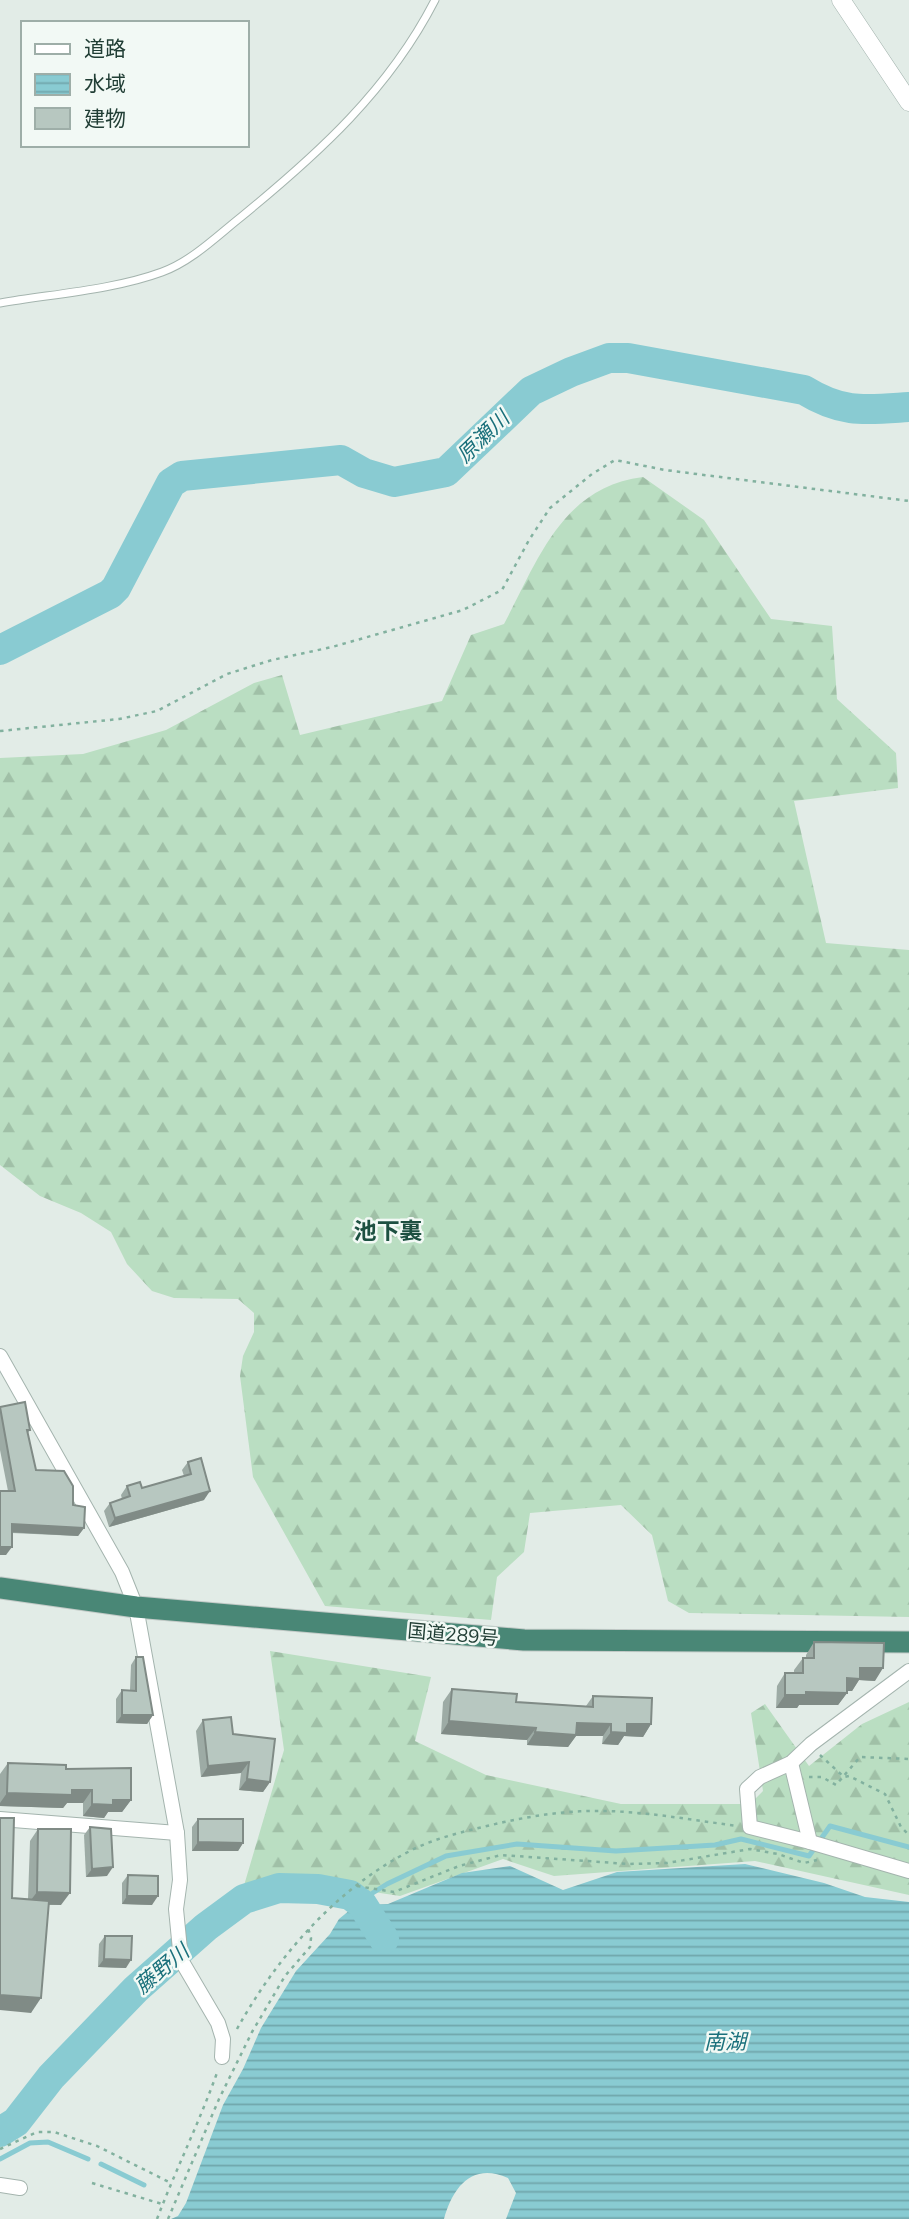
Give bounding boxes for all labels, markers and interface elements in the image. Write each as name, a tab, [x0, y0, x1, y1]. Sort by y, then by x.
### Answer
legend	[21, 21, 248, 147]
text: 道路	[84, 35, 126, 61]
text: 水域	[84, 70, 126, 96]
text: 建物	[84, 105, 126, 131]
water label: 原瀬川	[451, 404, 515, 468]
district label: 池下裏	[354, 1216, 423, 1245]
street label: 国道289号	[407, 1618, 499, 1650]
water label: 藤野川	[129, 1937, 195, 1998]
water label: 南湖	[704, 2028, 749, 2054]

